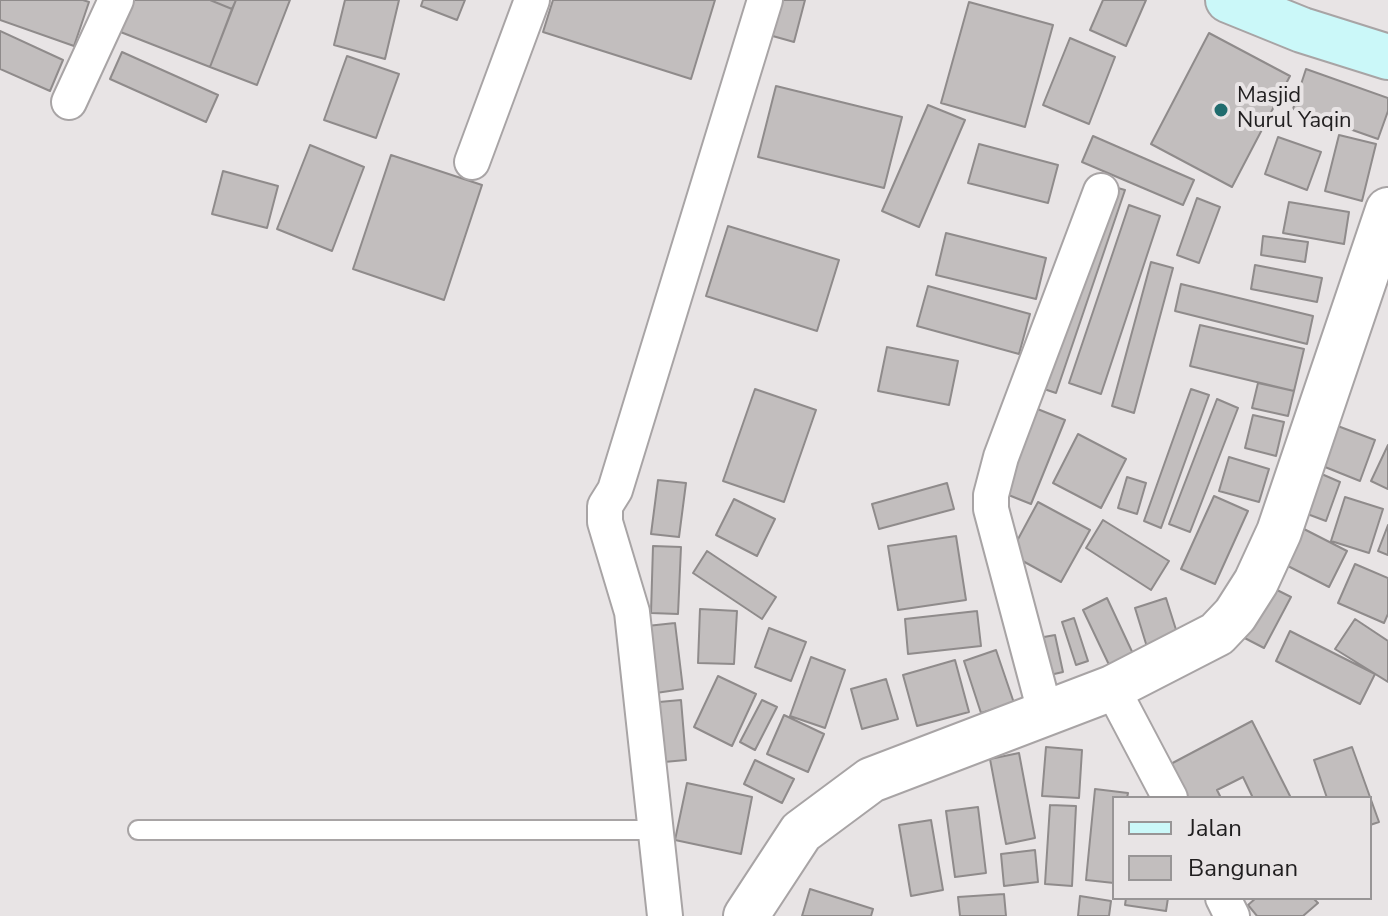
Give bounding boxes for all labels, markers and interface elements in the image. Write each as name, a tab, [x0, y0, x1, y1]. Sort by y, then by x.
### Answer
place label: Masjid Nurul Yaqin	[1237, 84, 1352, 136]
marker: Masjid Nurul Yaqin	[1212, 101, 1230, 119]
legend	[1112, 796, 1372, 900]
text: Jalan	[1188, 812, 1242, 844]
text: Bangunan	[1188, 852, 1298, 884]

